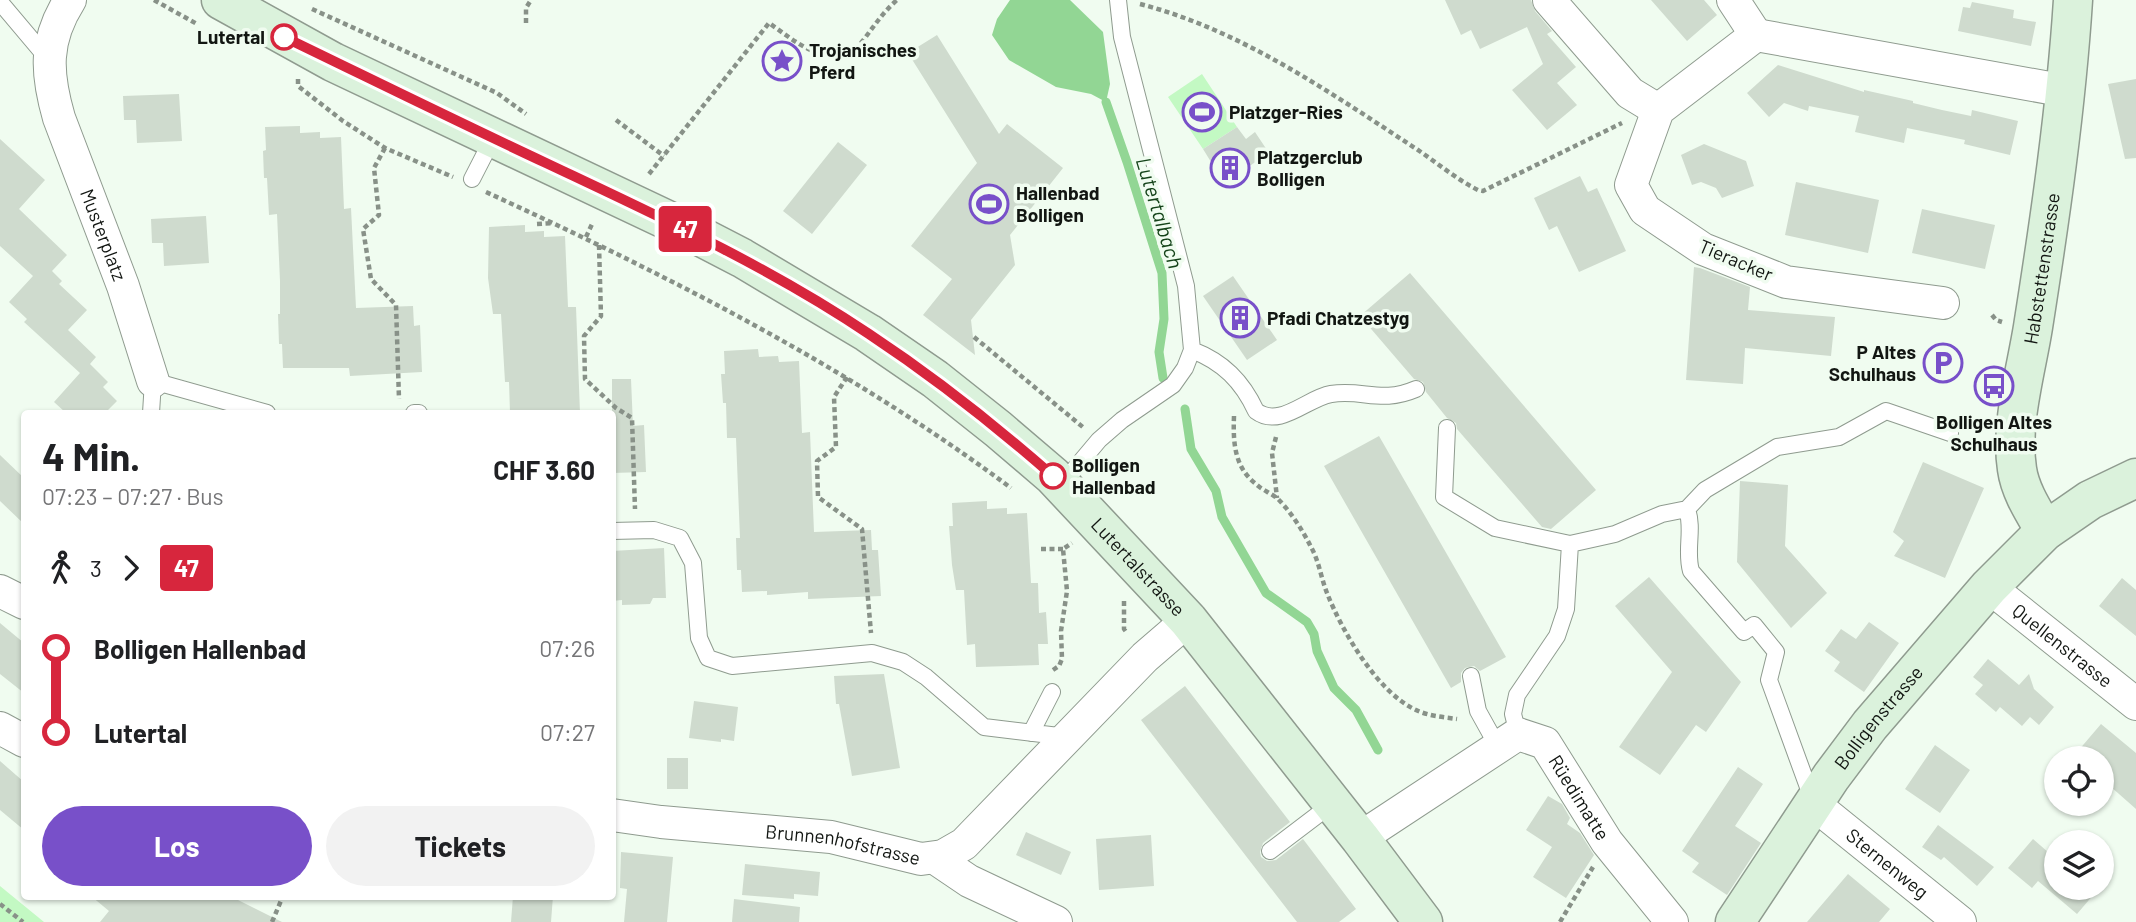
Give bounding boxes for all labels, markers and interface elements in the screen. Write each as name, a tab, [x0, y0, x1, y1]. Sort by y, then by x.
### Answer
marker: Lutertal	[271, 24, 297, 50]
place label: Lutertal	[197, 25, 265, 48]
place label: Trojanisches Pferd	[809, 38, 917, 83]
place icon: Trojanisches Pferd	[761, 40, 803, 82]
sports icon: Platzger-Ries	[1181, 91, 1223, 133]
place label: Platzger-Ries	[1229, 100, 1343, 123]
place label: Platzgerclub Bolligen	[1257, 145, 1363, 190]
building icon: Platzgerclub Bolligen	[1209, 147, 1251, 189]
water label: Lutertalbach	[1132, 154, 1189, 271]
place label: Hallenbad Bolligen	[1016, 181, 1100, 226]
sports icon: Hallenbad Bolligen	[968, 183, 1010, 225]
street label: Musterplatz	[76, 185, 132, 284]
street label: Habstettenstrasse	[2018, 191, 2064, 346]
line badge: 47	[654, 206, 716, 252]
text: 47	[673, 214, 697, 243]
street label: Tieracker	[1696, 234, 1777, 285]
building icon: Pfadi Chatzestyg	[1219, 297, 1261, 339]
place label: Pfadi Chatzestyg	[1267, 306, 1409, 329]
place label: P Altes Schulhaus	[1829, 340, 1916, 385]
parking icon: P Altes Schulhaus	[1922, 342, 1964, 384]
bus stop icon: Bolligen Altes Schulhaus	[1973, 365, 2015, 407]
place label: Bolligen Altes Schulhaus	[1936, 410, 2052, 455]
text: 4 Min.	[42, 433, 140, 479]
place label: Bolligen Hallenbad	[1072, 453, 1156, 498]
text: CHF 3.60	[493, 454, 595, 485]
marker: Bolligen Hallenbad	[1040, 463, 1066, 489]
text: 07:23 – 07:27 · Bus	[42, 482, 224, 510]
street label: Lutertalstrasse	[1087, 513, 1190, 621]
icon: walk	[42, 549, 80, 587]
icon: forward	[112, 549, 150, 587]
text: 47	[174, 553, 199, 582]
text: 3	[90, 554, 102, 582]
street label: Quellenstrasse	[2008, 598, 2117, 692]
text: Bolligen Hallenbad	[94, 633, 306, 664]
text: 07:26	[539, 634, 595, 662]
street label: Bolligenstrasse	[1829, 661, 1927, 774]
text: Lutertal	[94, 717, 187, 748]
text: 07:27	[540, 718, 595, 746]
map controls	[2044, 746, 2114, 900]
button: locate	[2044, 746, 2114, 816]
street label: Rüedimatte	[1544, 750, 1615, 844]
button: Los	[42, 806, 312, 886]
button: Tickets	[326, 806, 595, 886]
street label: Brunnenhofstrasse	[764, 819, 923, 869]
street label: Sternenweg	[1842, 823, 1933, 903]
button: layers	[2044, 830, 2114, 900]

